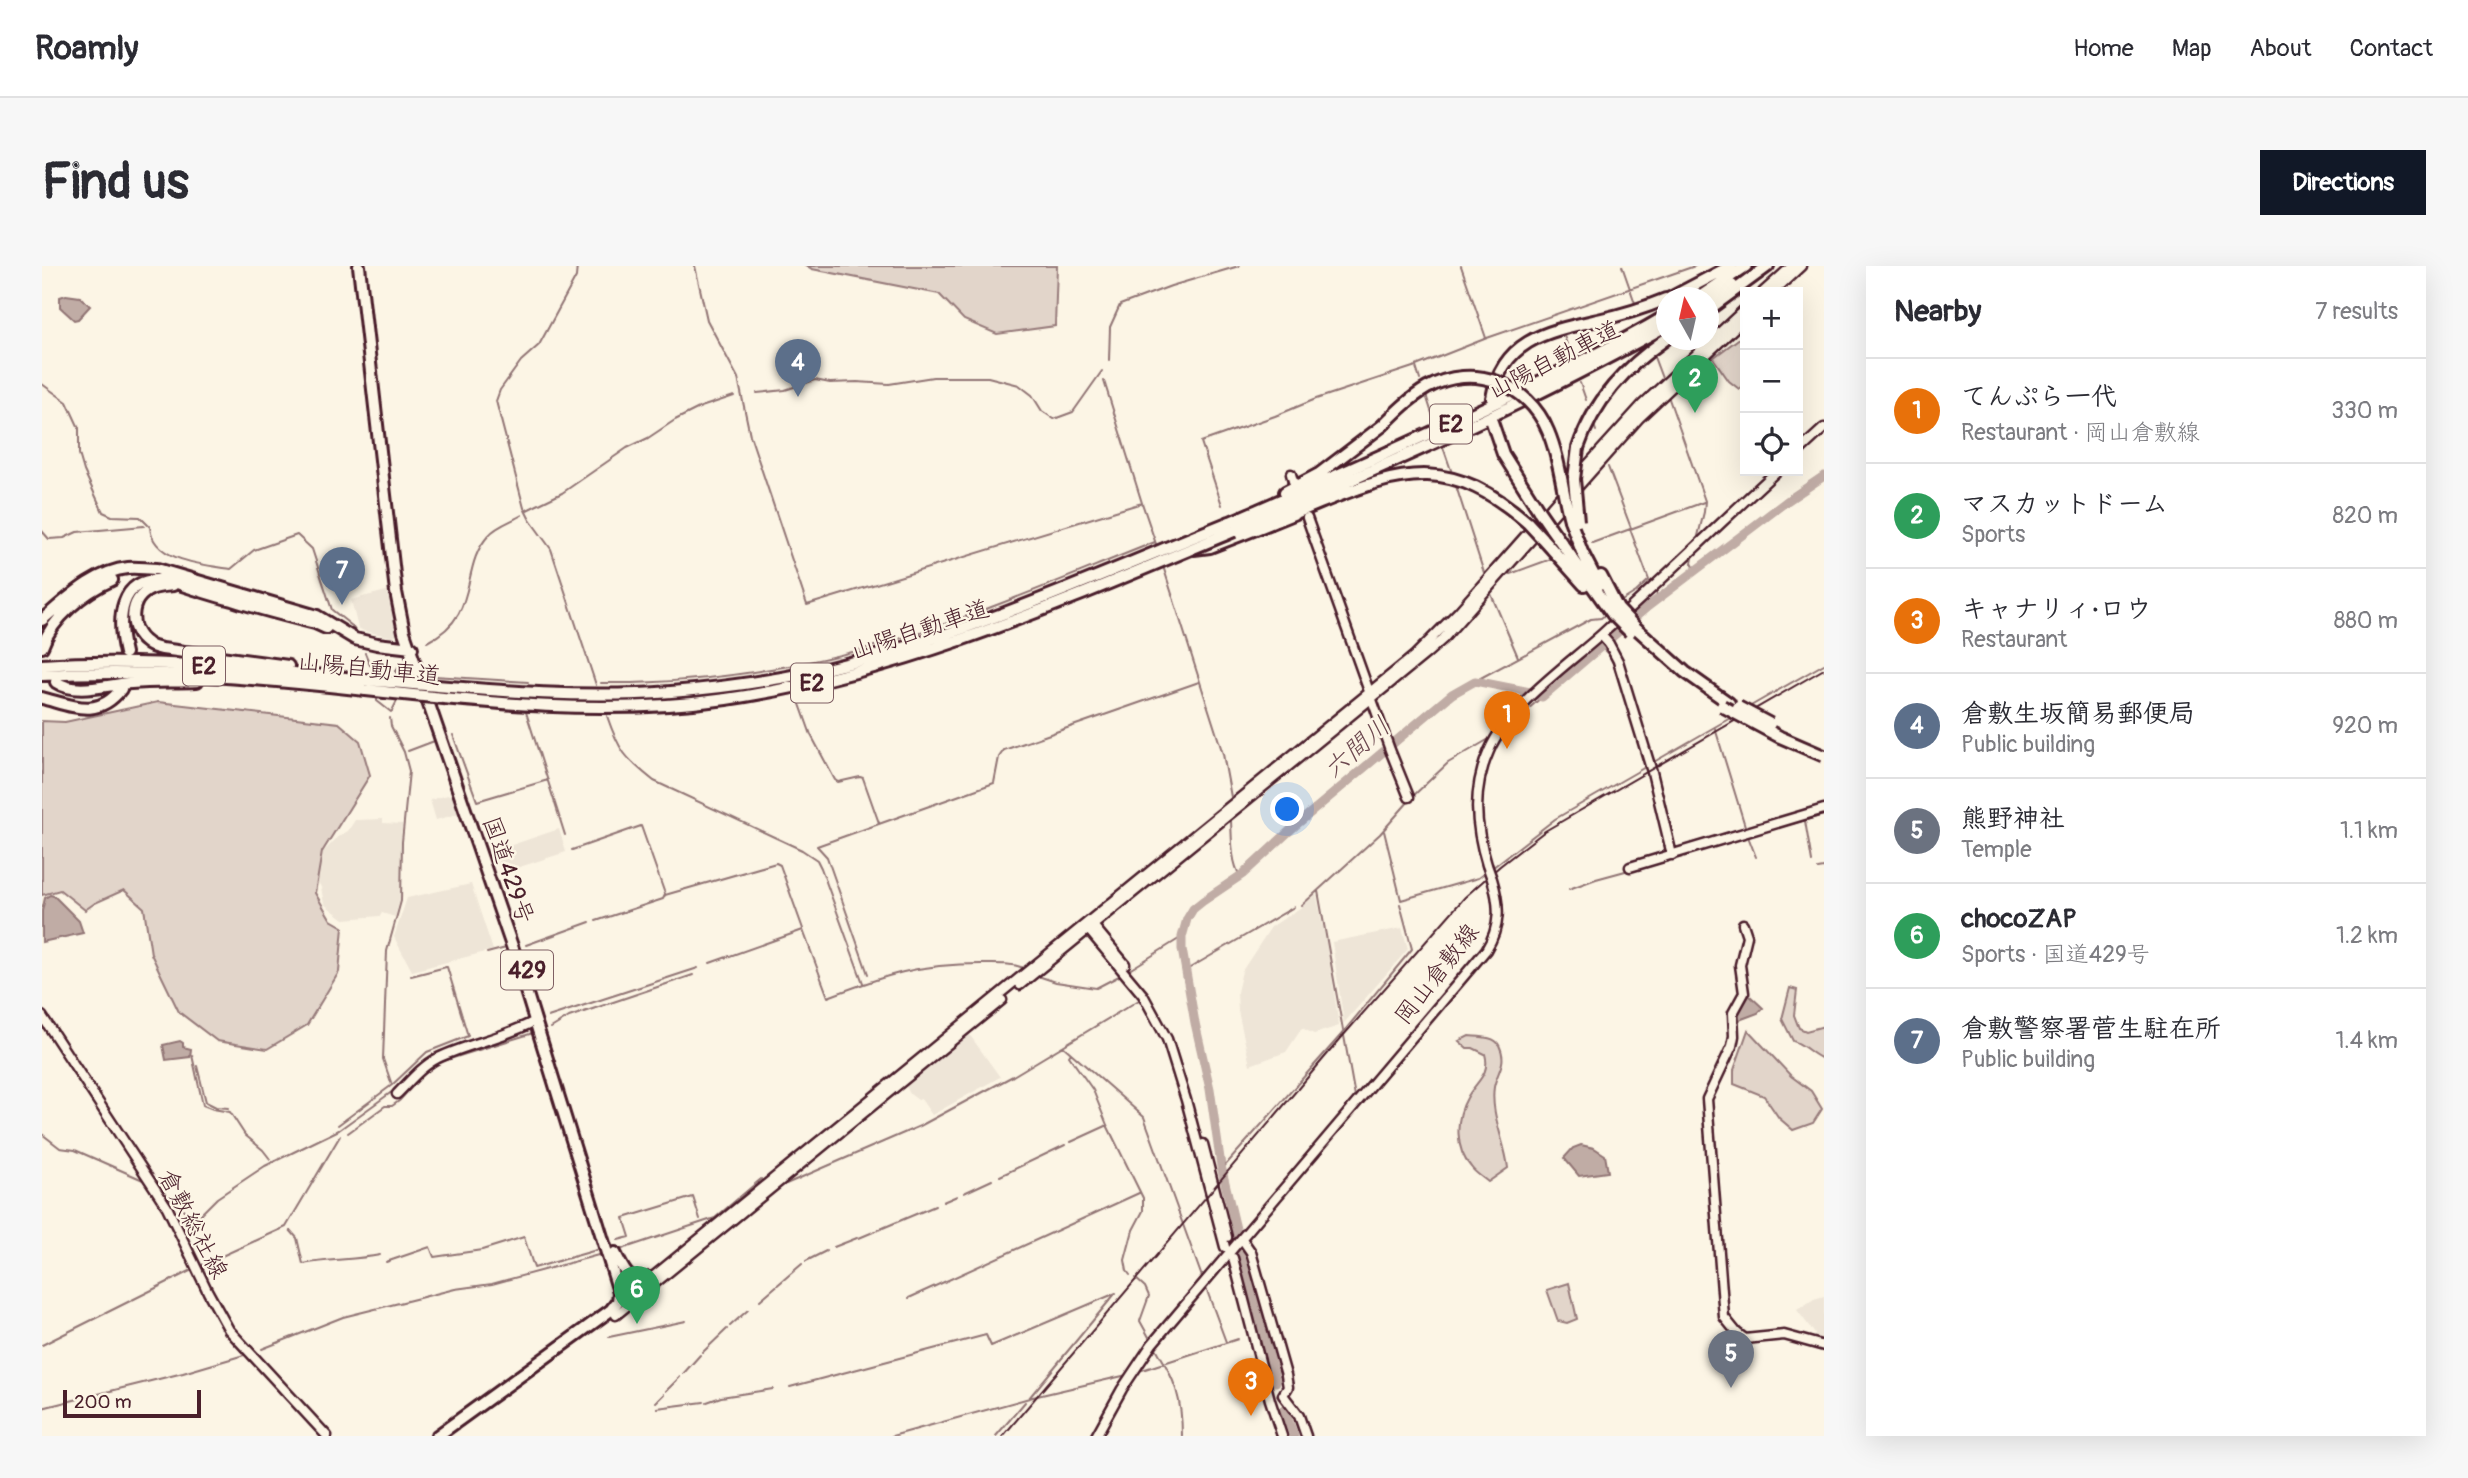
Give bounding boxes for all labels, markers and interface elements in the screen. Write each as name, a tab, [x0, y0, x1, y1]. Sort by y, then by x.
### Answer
text: Roamly	[35, 28, 138, 69]
text: Home	[2073, 34, 2134, 63]
text: Map	[2172, 34, 2212, 63]
text: About	[2250, 34, 2312, 63]
text: Contact	[2350, 34, 2433, 63]
button: Directions	[2260, 150, 2426, 215]
text: Find us	[42, 152, 189, 213]
north arrow	[1656, 287, 1719, 350]
map controls	[1740, 287, 1803, 476]
button: +	[1740, 287, 1803, 350]
text: Nearby	[1894, 293, 1981, 330]
text: 7 results	[2315, 297, 2398, 326]
street label: 山陽自動車道	[1483, 314, 1625, 406]
pin: 4	[775, 339, 821, 397]
button: −	[1740, 350, 1803, 413]
pin: 2	[1672, 355, 1718, 413]
text: てんぷら一代	[1961, 381, 2117, 413]
text: 1	[1913, 396, 1922, 425]
text: 330 m	[2331, 396, 2398, 425]
road number: E2	[1430, 405, 1472, 444]
button: locate	[1740, 413, 1803, 476]
text: Restaurant · 岡山倉敷線	[1961, 418, 2200, 447]
text: マスカットドーム	[1961, 488, 2168, 520]
text: 2	[1911, 501, 1923, 530]
text: 820 m	[2332, 501, 2398, 530]
text: Sports	[1961, 520, 2025, 549]
pin: 7	[319, 547, 365, 605]
text: キャナリィ·ロウ	[1961, 593, 2151, 625]
street label: 山陽自動車道	[847, 594, 993, 666]
text: 3	[1911, 606, 1923, 635]
text: 880 m	[2334, 606, 2398, 635]
text: Restaurant	[1961, 625, 2067, 654]
road number: E2	[183, 646, 225, 686]
street label: 山陽自動車道	[296, 647, 442, 691]
road number: E2	[791, 664, 833, 702]
pin: 1	[1484, 691, 1530, 749]
text: 倉敷生坂簡易郵便局	[1961, 698, 2195, 730]
water label: 六間川	[1317, 710, 1397, 786]
text: 4	[1910, 711, 1924, 740]
text: 920 m	[2332, 711, 2398, 740]
text: Public building	[1961, 730, 2095, 759]
your location	[1270, 792, 1304, 826]
text: 熊野神社	[1961, 803, 2065, 835]
street label: 国道429号	[476, 812, 540, 928]
text: 5	[1911, 816, 1923, 845]
text: 1.1 km	[2340, 816, 2398, 845]
text: Temple	[1961, 835, 2032, 864]
text: chocoZAP	[1961, 903, 2077, 935]
street label: 岡山倉敷線	[1389, 918, 1485, 1030]
text: 6	[1910, 921, 1924, 950]
text: 1.2 km	[2336, 921, 2398, 950]
text: Sports · 国道429号	[1961, 940, 2150, 969]
road number: 429	[501, 950, 553, 990]
text: 倉敷警察署菅生駐在所	[1961, 1013, 2221, 1045]
text: 7	[1911, 1026, 1923, 1055]
text: 1.4 km	[2336, 1026, 2398, 1055]
text: Public building	[1961, 1045, 2095, 1074]
street label: 倉敷総社線	[152, 1164, 234, 1284]
pin: 6	[614, 1266, 660, 1324]
pin: 5	[1708, 1330, 1754, 1388]
pin: 3	[1228, 1358, 1274, 1416]
scale bar	[63, 1387, 201, 1419]
text: 200 m	[74, 1390, 132, 1414]

